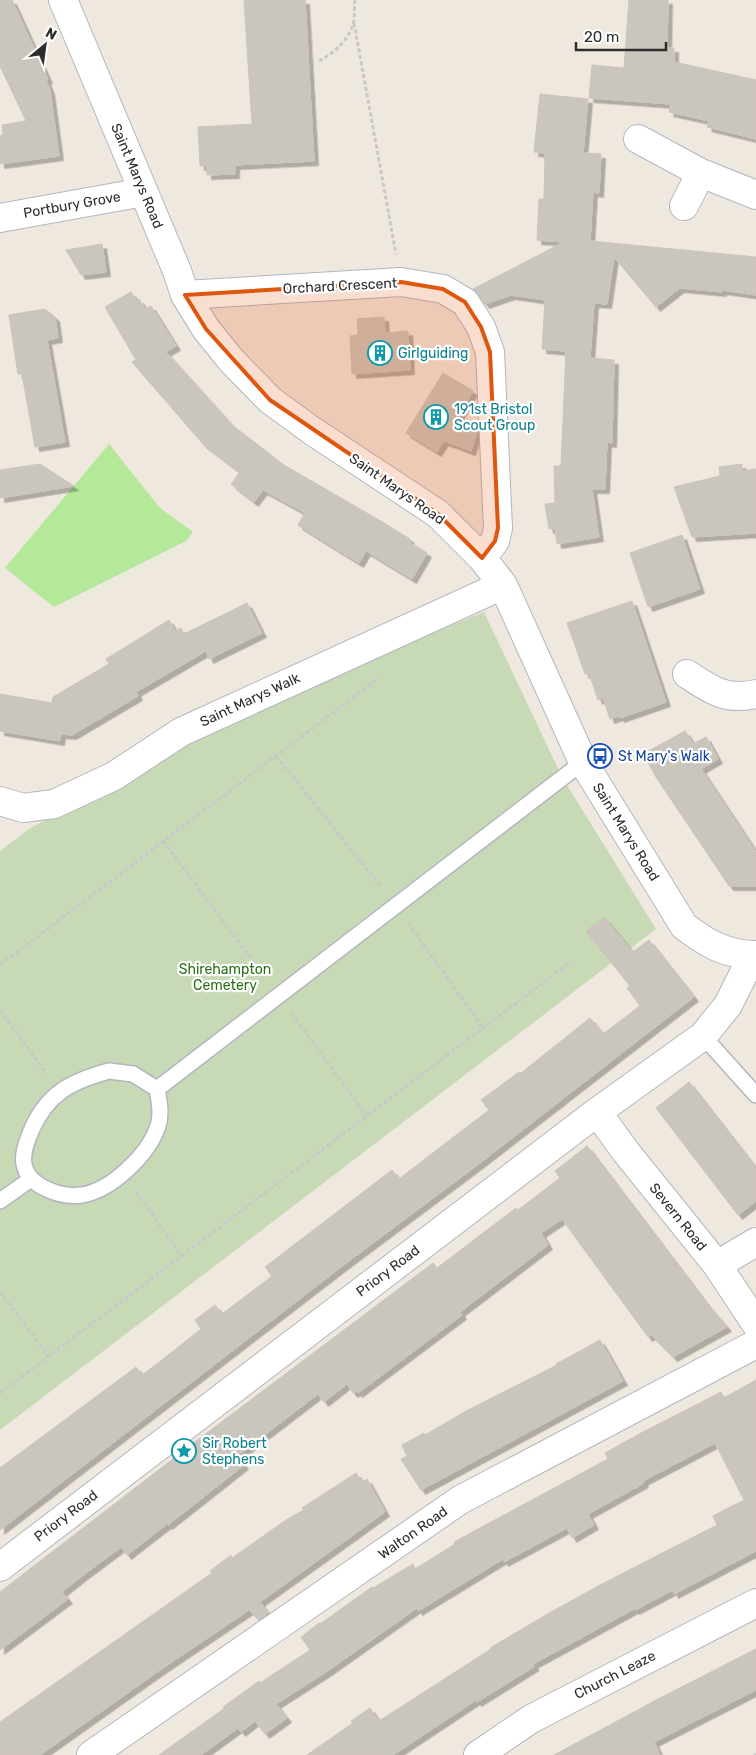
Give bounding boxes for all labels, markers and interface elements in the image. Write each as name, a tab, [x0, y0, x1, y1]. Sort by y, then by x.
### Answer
north arrow	[20, 20, 70, 70]
scale bar	[576, 20, 666, 52]
text: N	[43, 24, 60, 44]
text: 20 m	[584, 28, 619, 46]
street label: Saint Marys Road	[107, 121, 167, 231]
street label: Portbury Grove	[22, 188, 122, 222]
street label: Orchard Crescent	[282, 274, 398, 297]
building icon: Girlguiding	[367, 340, 393, 366]
place label: Girlguiding	[398, 345, 468, 362]
place label: 191st Bristol Scout Group	[454, 401, 535, 434]
building icon: 191st Bristol Scout Group	[423, 404, 449, 430]
street label: Saint Marys Road	[346, 450, 448, 528]
street label: Saint Marys Walk	[197, 669, 303, 731]
bus stop icon: St Mary's Walk	[587, 743, 613, 769]
place label: St Mary's Walk	[618, 748, 711, 765]
street label: Saint Marys Road	[589, 780, 663, 884]
park label: Shirehampton Cemetery	[179, 961, 271, 994]
street label: Severn Road	[646, 1180, 710, 1254]
street label: Priory Road	[353, 1242, 423, 1300]
place label: Sir Robert Stephens	[202, 1435, 267, 1468]
place icon: Sir Robert Stephens	[171, 1438, 197, 1464]
street label: Priory Road	[31, 1487, 101, 1545]
street label: Walton Road	[375, 1503, 451, 1563]
street label: Church Leaze	[571, 1647, 659, 1703]

